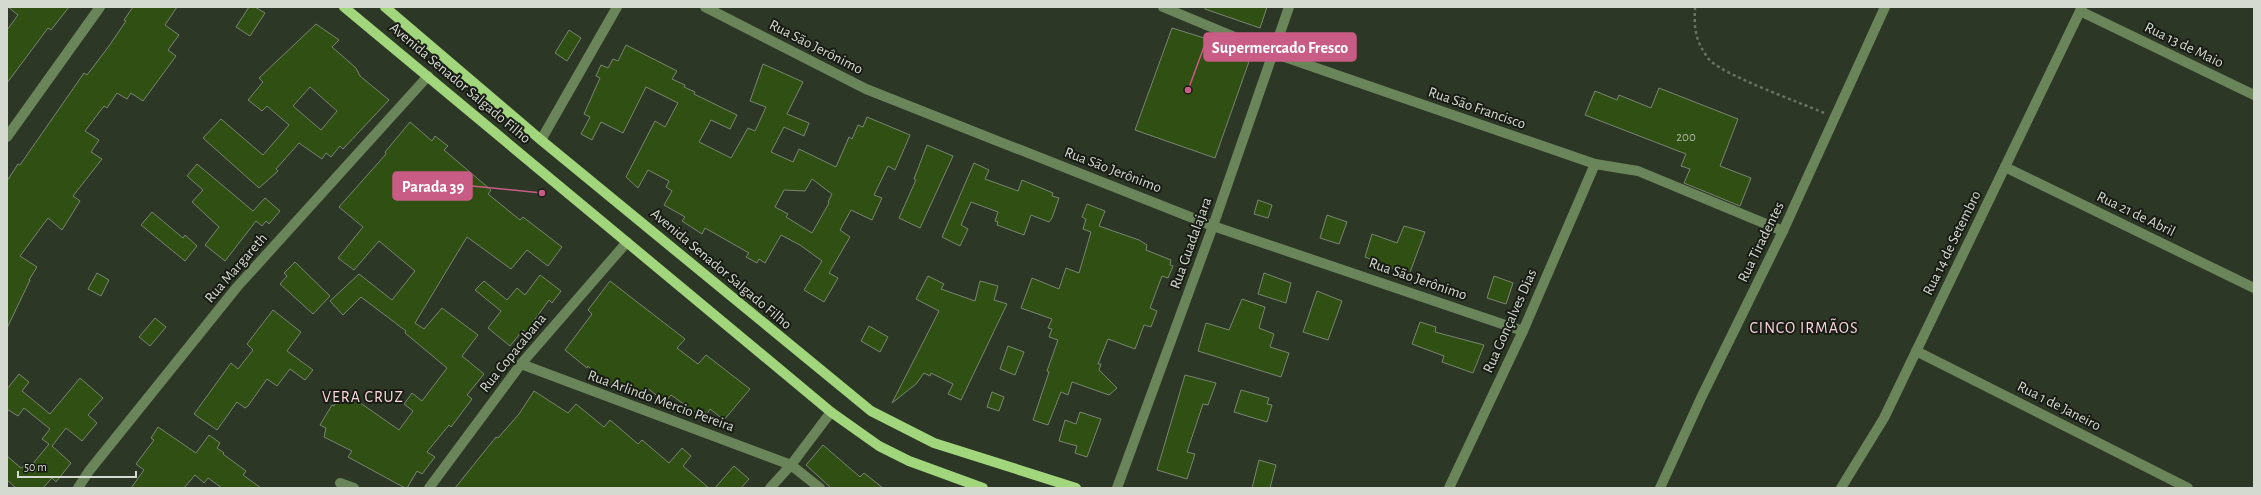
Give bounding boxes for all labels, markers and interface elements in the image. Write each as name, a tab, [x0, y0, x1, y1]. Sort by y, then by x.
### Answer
street label: Rua São Jerônimo	[767, 17, 865, 77]
street label: Rua 13 de Maio	[2142, 19, 2226, 71]
street label: Avenida Senador Salgado Filho	[387, 20, 533, 146]
callout: Supermercado Fresco	[1204, 33, 1356, 61]
text: Supermercado Fresco	[1212, 40, 1348, 56]
street label: Rua São Francisco	[1426, 84, 1528, 132]
house number: 200	[1676, 131, 1696, 144]
street label: Rua São Jerônimo	[1062, 145, 1164, 195]
callout: Parada 39	[393, 172, 472, 200]
text: Parada 39	[402, 179, 464, 195]
street label: Rua 14 de Setembro	[1920, 188, 1984, 298]
street label: Rua 21 de Abril	[2094, 189, 2178, 239]
street label: Rua Guadalajara	[1168, 195, 1214, 291]
street label: Rua Tiradentes	[1735, 200, 1787, 284]
street label: Avenida Senador Salgado Filho	[648, 206, 794, 332]
street label: Rua Margareth	[202, 230, 270, 306]
street label: Rua São Jerônimo	[1367, 255, 1469, 303]
street label: Rua Gonçalves Dias	[1480, 267, 1540, 375]
street label: Rua Copacabana	[477, 311, 549, 395]
district label: CINCO IRMÃOS	[1750, 318, 1858, 336]
street label: Rua Arlindo Mercio Pereira	[586, 367, 736, 435]
street label: Rua 1 de Janeiro	[2015, 379, 2103, 433]
district label: VERA CRUZ	[322, 389, 404, 405]
scale bar	[18, 453, 136, 479]
text: 50 m	[24, 461, 47, 473]

